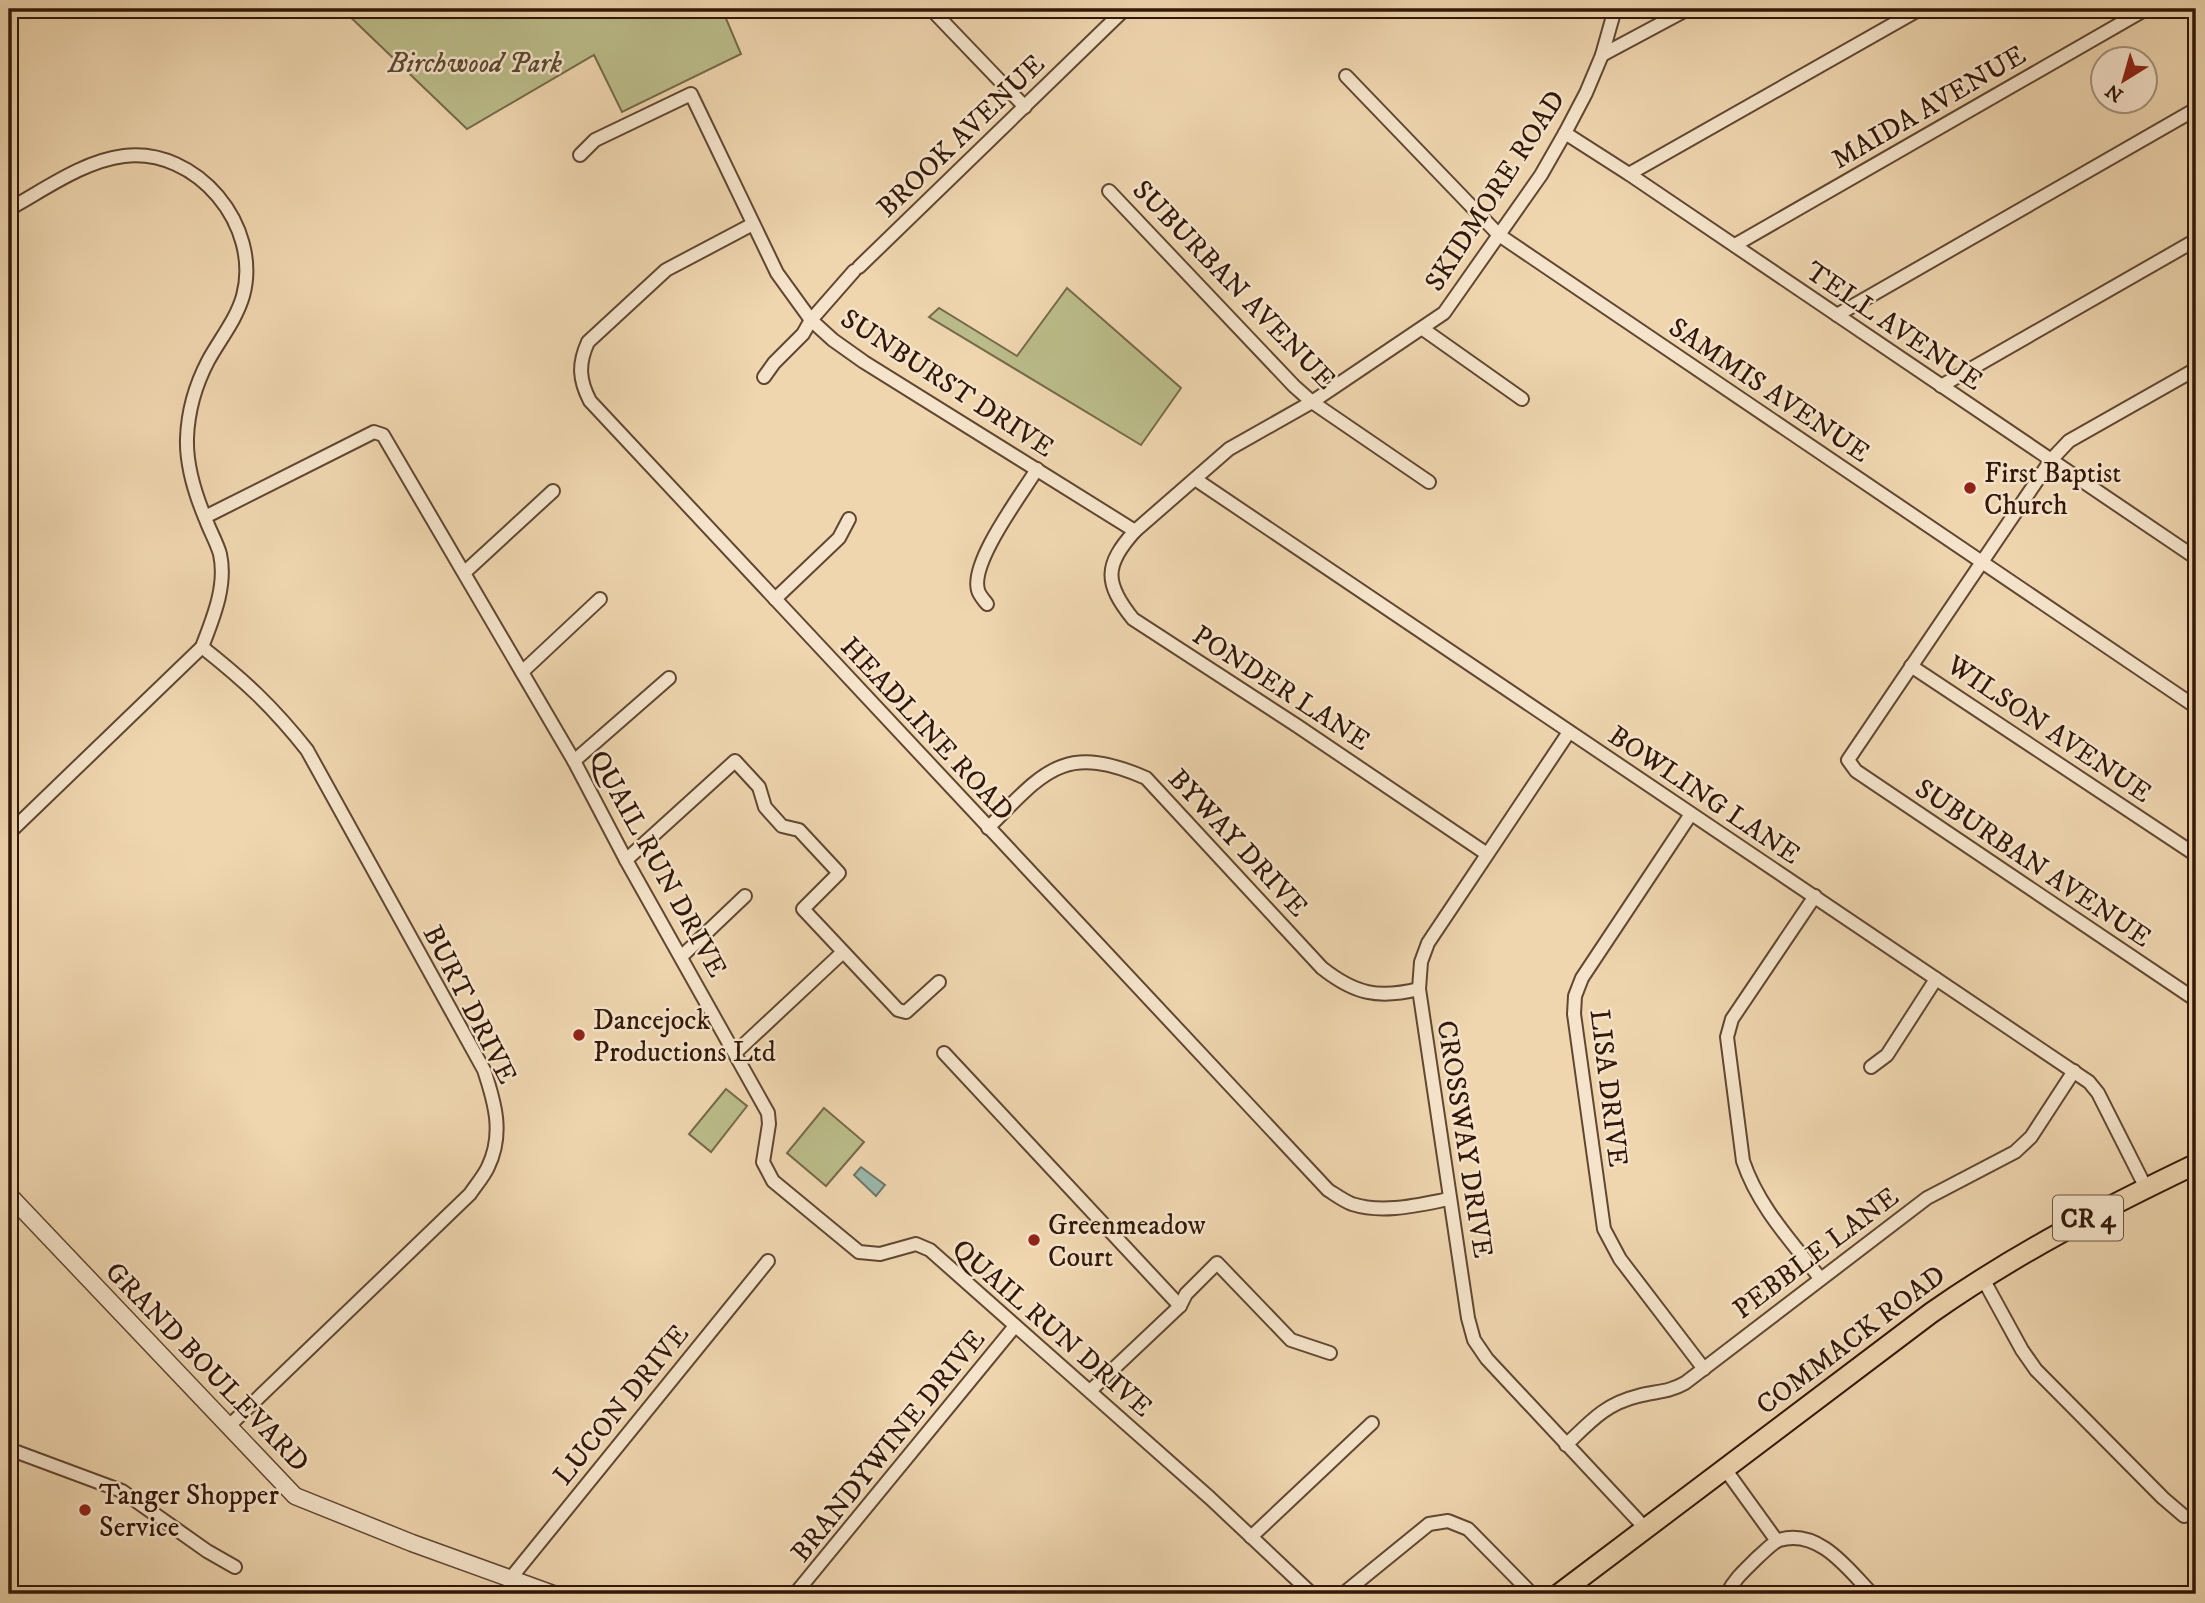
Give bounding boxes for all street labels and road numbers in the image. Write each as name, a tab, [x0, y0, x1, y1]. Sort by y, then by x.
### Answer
street label: MAIDA AVENUE	[1825, 38, 2032, 177]
street label: BROOK AVENUE	[870, 47, 1052, 225]
street label: SKIDMORE ROAD	[1417, 84, 1573, 298]
street label: SUBURBAN AVENUE	[1125, 173, 1343, 397]
street label: TELL AVENUE	[1799, 254, 1990, 398]
street label: SUNBURST DRIVE	[834, 301, 1060, 465]
street label: SAMMIS AVENUE	[1662, 310, 1876, 470]
street label: PONDER LANE	[1186, 618, 1377, 759]
street label: HEADLINE ROAD	[833, 630, 1021, 828]
street label: WILSON AVENUE	[1939, 647, 2158, 811]
street label: BOWLING LANE	[1601, 718, 1807, 872]
street label: QUAIL RUN DRIVE	[581, 744, 735, 983]
street label: BYWAY DRIVE	[1160, 762, 1315, 924]
street label: SUBURBAN AVENUE	[1908, 771, 2158, 955]
street label: BURT DRIVE	[415, 920, 525, 1090]
street label: LISA DRIVE	[1581, 1007, 1636, 1169]
street label: CROSSWAY DRIVE	[1428, 1018, 1501, 1261]
street label: PEBBLE LANE	[1726, 1179, 1906, 1327]
road number: CR 4	[2053, 1196, 2123, 1240]
street label: QUAIL RUN DRIVE	[945, 1232, 1159, 1425]
street label: GRAND BOULEVARD	[97, 1255, 316, 1480]
street label: COMMACK ROAD	[1749, 1258, 1952, 1423]
street label: LUCON DRIVE	[546, 1318, 697, 1492]
street label: BRANDYWINE DRIVE	[783, 1322, 993, 1569]

